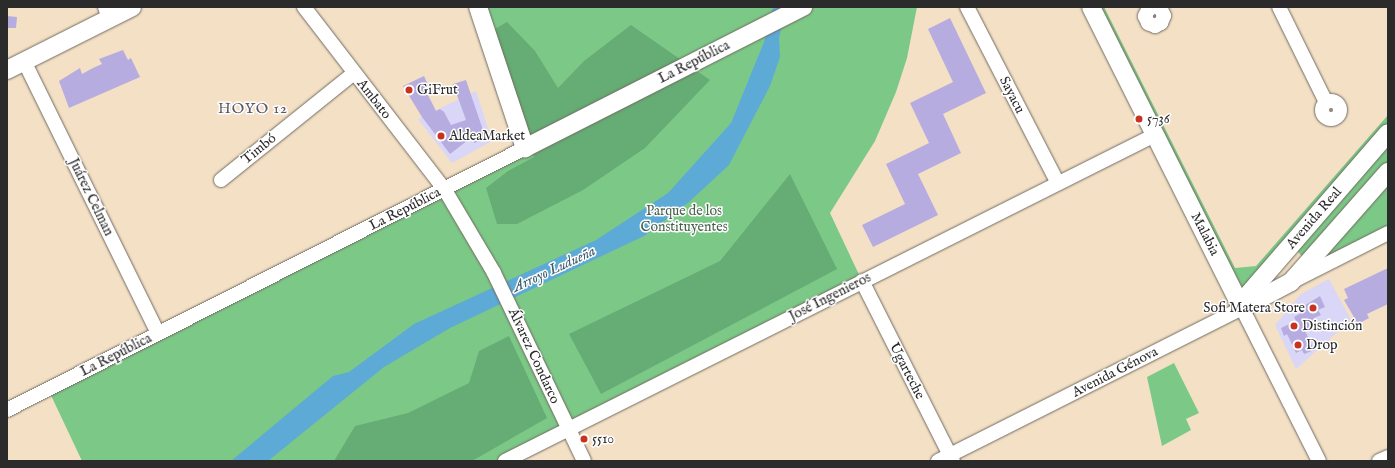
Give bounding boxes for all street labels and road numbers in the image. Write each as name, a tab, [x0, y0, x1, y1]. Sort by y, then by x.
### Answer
street label: La República	[656, 37, 732, 87]
street label: Sayacu	[996, 74, 1028, 116]
street label: Ambato	[353, 76, 395, 122]
street label: Timbó	[238, 130, 280, 168]
street label: Juárez Celman	[65, 155, 117, 239]
street label: La República	[367, 184, 443, 234]
street label: Avenida Real	[1283, 184, 1345, 252]
street label: Malabia	[1187, 210, 1223, 258]
street label: José Ingenieros	[786, 269, 874, 325]
street label: Álvarez Condarco	[504, 305, 564, 407]
street label: La República	[78, 330, 154, 380]
street label: Ugarteche	[886, 340, 928, 402]
street label: Avenida Génova	[1069, 343, 1161, 401]

